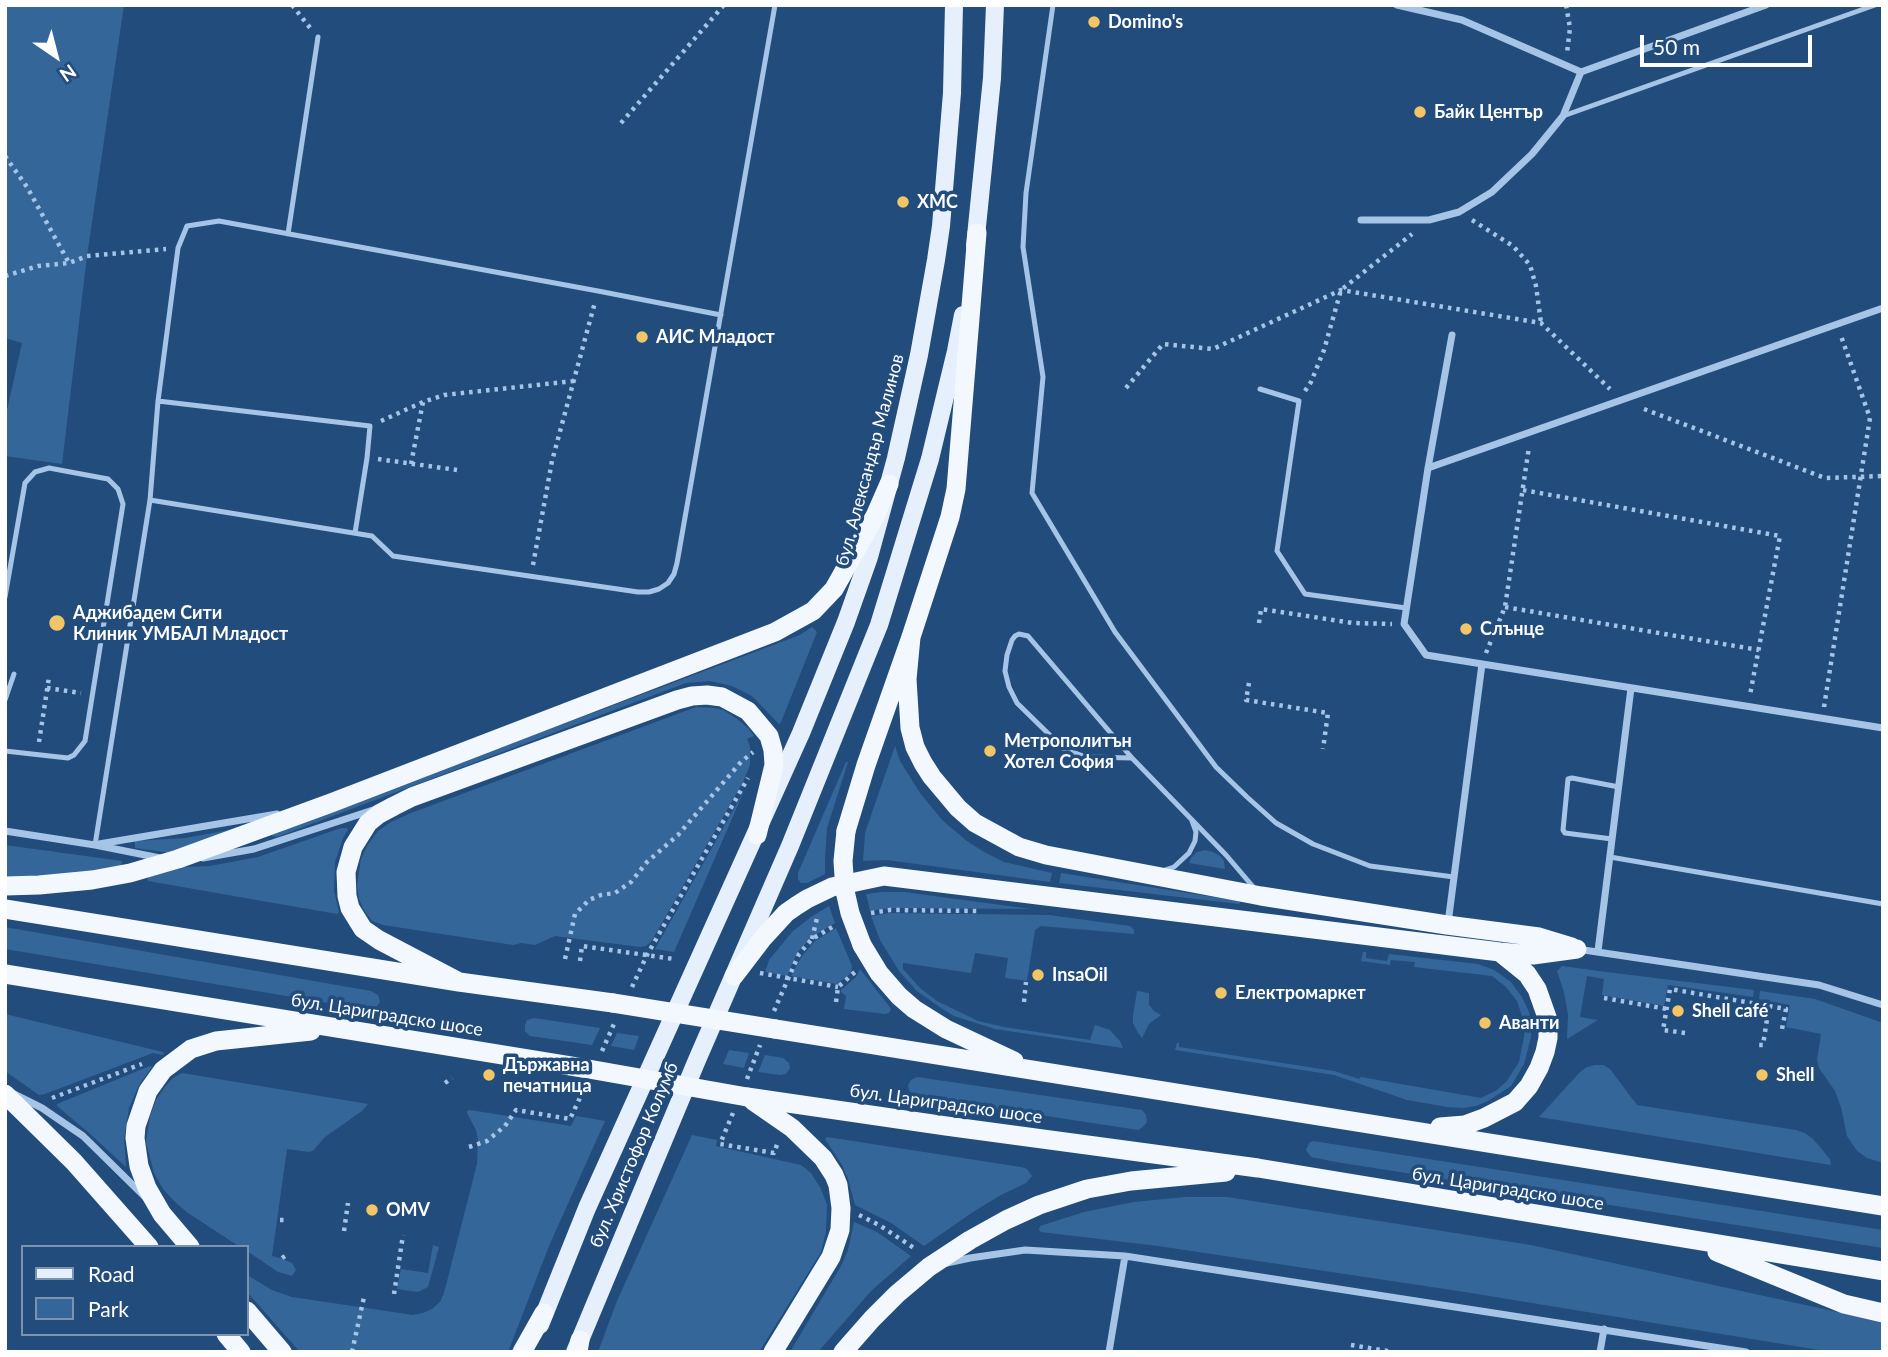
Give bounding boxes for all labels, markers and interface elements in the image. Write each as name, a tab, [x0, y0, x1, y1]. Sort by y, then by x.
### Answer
place label: Domino's	[1108, 11, 1183, 33]
marker: Domino's	[1086, 14, 1102, 30]
north arrow	[21, 21, 91, 91]
scale bar	[1643, 21, 1814, 65]
text: 50 m	[1653, 34, 1700, 59]
text: N	[56, 60, 81, 87]
place label: Байк Център	[1434, 101, 1543, 123]
marker: Байк Център	[1412, 104, 1428, 120]
place label: ХМС	[917, 191, 958, 213]
marker: ХМС	[895, 194, 911, 210]
place label: АИС Младост	[656, 326, 775, 348]
marker: АИС Младост	[634, 329, 650, 345]
street label: бул. Александър Малинов	[831, 352, 909, 568]
place label: Аджибадем Сити Клиник УМБАЛ Младост	[73, 602, 288, 644]
marker: Аджибадем Сити Клиник УМБАЛ Младост	[47, 613, 67, 633]
place label: Слънце	[1480, 618, 1544, 640]
marker: Слънце	[1458, 621, 1474, 637]
place label: Метрополитън Хотел София	[1004, 730, 1132, 772]
marker: Метрополитън Хотел София	[982, 743, 998, 759]
place label: InsaOil	[1052, 964, 1108, 986]
marker: InsaOil	[1030, 967, 1046, 983]
place label: Електромаркет	[1235, 982, 1366, 1004]
marker: Електромаркет	[1213, 985, 1229, 1001]
street label: бул. Цариградско шосе	[289, 989, 485, 1041]
place label: Shell café	[1692, 1000, 1768, 1022]
marker: Shell café	[1670, 1003, 1686, 1019]
place label: Аванти	[1499, 1012, 1560, 1034]
marker: Аванти	[1477, 1015, 1493, 1031]
place label: Държавна печатница	[503, 1054, 592, 1096]
street label: бул. Христофор Колумб	[585, 1059, 683, 1251]
place label: Shell	[1776, 1064, 1814, 1086]
marker: Държавна печатница	[481, 1067, 497, 1083]
marker: Shell	[1754, 1067, 1770, 1083]
street label: бул. Цариградско шосе	[848, 1080, 1044, 1128]
street label: бул. Цариградско шосе	[1410, 1163, 1606, 1215]
place label: OMV	[386, 1199, 430, 1221]
marker: OMV	[364, 1202, 380, 1218]
legend	[21, 1245, 248, 1336]
text: Road	[88, 1261, 135, 1286]
text: Park	[88, 1296, 129, 1321]

